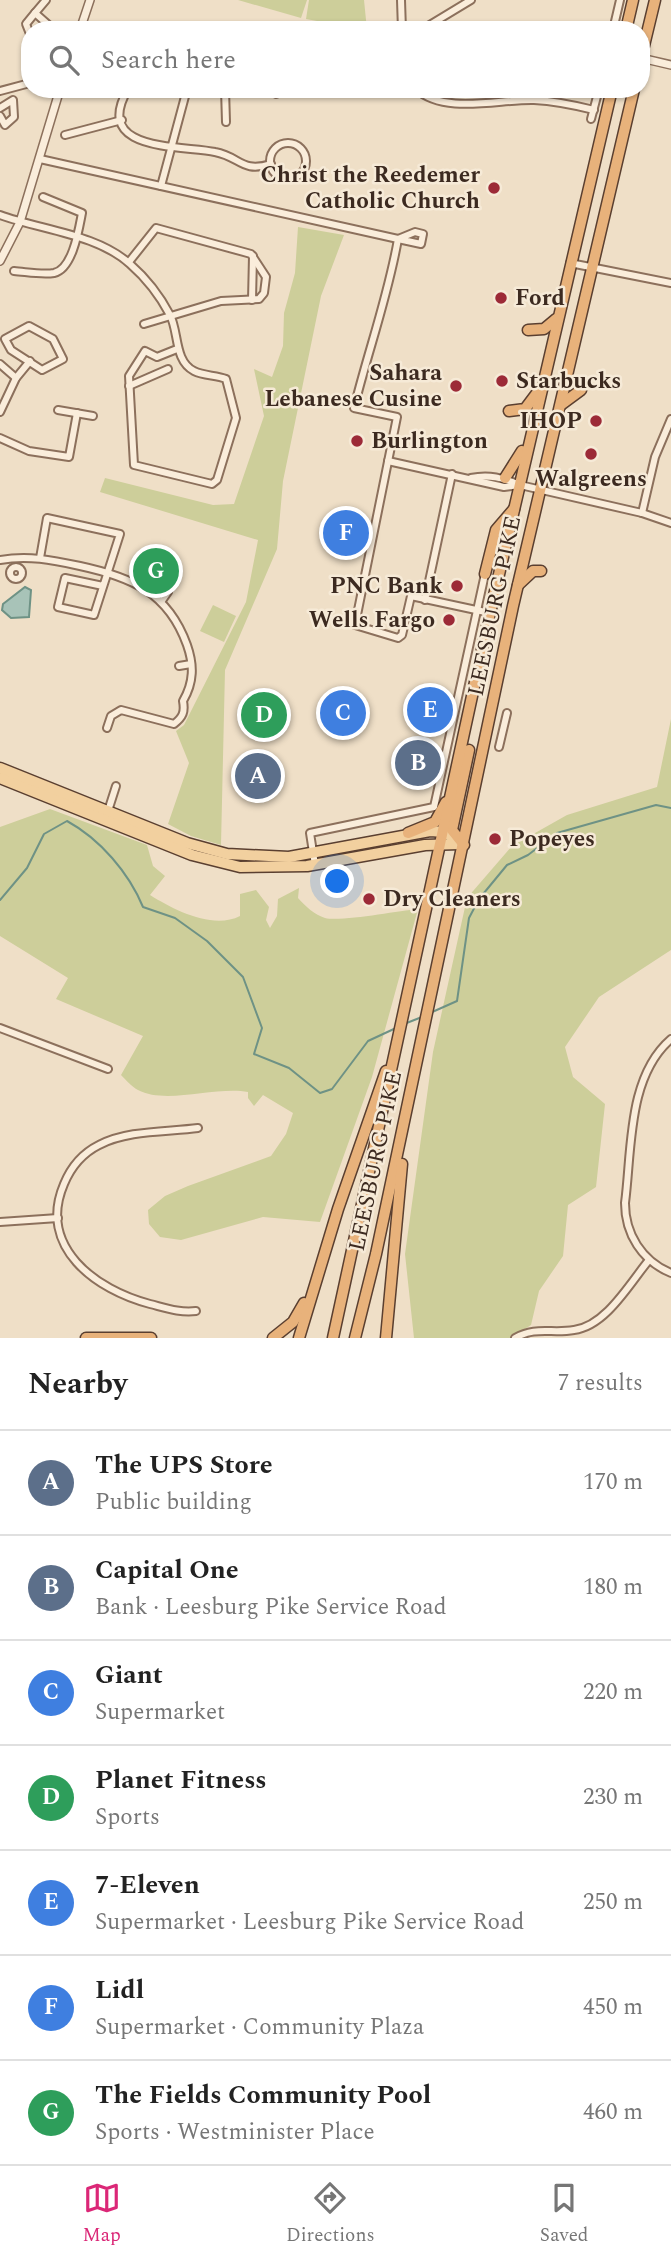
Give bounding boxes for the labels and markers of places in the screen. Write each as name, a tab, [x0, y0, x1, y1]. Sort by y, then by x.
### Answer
place label: Christ the Reedemer Catholic Church	[260, 158, 480, 219]
marker: Christ the Reedemer Catholic Church	[486, 180, 502, 196]
place label: Ford	[515, 281, 565, 316]
marker: Ford	[493, 290, 509, 306]
place label: Sahara Lebanese Cusine	[264, 356, 442, 417]
place label: Starbucks	[516, 364, 621, 399]
marker: Starbucks	[494, 373, 510, 389]
marker: Sahara Lebanese Cusine	[448, 378, 464, 394]
place label: IHOP	[519, 404, 582, 439]
marker: IHOP	[588, 413, 604, 429]
place label: Burlington	[371, 424, 488, 459]
marker: Burlington	[349, 433, 365, 449]
marker: Walgreens	[583, 446, 599, 462]
place label: Walgreens	[535, 462, 647, 497]
pin: F	[323, 507, 369, 559]
pin: G	[133, 545, 179, 597]
place label: PNC Bank	[330, 569, 443, 604]
marker: PNC Bank	[449, 578, 465, 594]
place label: Wells Fargo	[309, 603, 435, 638]
marker: Wells Fargo	[441, 612, 457, 628]
pin: E	[407, 684, 453, 736]
pin: C	[320, 687, 366, 739]
pin: D	[241, 689, 287, 741]
pin: B	[395, 737, 441, 789]
pin: A	[235, 750, 281, 802]
place label: Popeyes	[509, 822, 595, 857]
marker: Popeyes	[487, 831, 503, 847]
place label: Dry Cleaners	[383, 882, 521, 917]
marker: Dry Cleaners	[361, 891, 377, 907]

